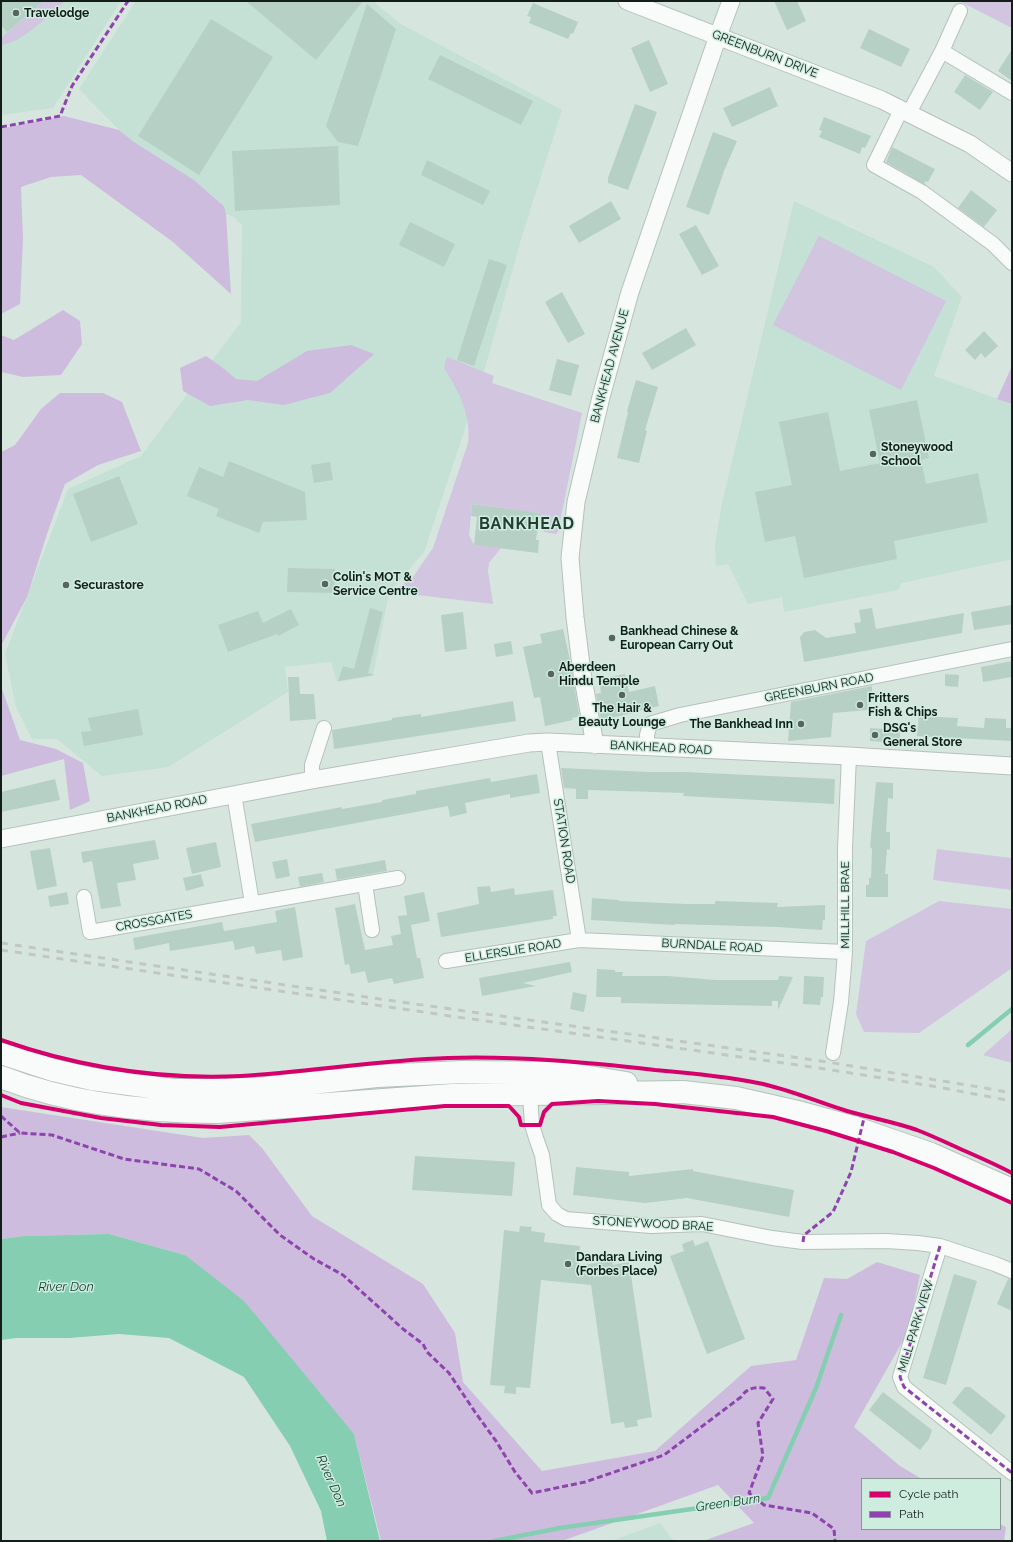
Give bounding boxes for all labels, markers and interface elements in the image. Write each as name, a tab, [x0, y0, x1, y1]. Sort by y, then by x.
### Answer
place label: Travelodge	[24, 6, 89, 20]
marker: Travelodge	[11, 8, 21, 18]
street label: GREENBURN DRIVE	[710, 27, 820, 81]
street label: BANKHEAD AVENUE	[588, 307, 632, 425]
place label: Stoneywood School	[881, 440, 953, 468]
marker: Stoneywood School	[868, 449, 878, 459]
district label: BANKHEAD	[479, 514, 575, 534]
place label: Colin's MOT & Service Centre	[333, 570, 418, 598]
place label: Securastore	[74, 578, 144, 592]
marker: Colin's MOT & Service Centre	[320, 579, 330, 589]
marker: Securastore	[61, 580, 71, 590]
place label: Bankhead Chinese & European Carry Out	[620, 624, 738, 652]
marker: Bankhead Chinese & European Carry Out	[607, 633, 617, 643]
place label: Aberdeen Hindu Temple	[559, 660, 639, 688]
marker: Aberdeen Hindu Temple	[546, 669, 556, 679]
street label: GREENBURN ROAD	[763, 670, 875, 706]
marker: The Hair & Beauty Lounge	[617, 690, 627, 700]
place label: Fritters Fish & Chips	[868, 691, 938, 719]
marker: Fritters Fish & Chips	[855, 700, 865, 710]
place label: The Hair & Beauty Lounge	[578, 701, 666, 729]
place label: The Bankhead Inn	[689, 717, 793, 731]
marker: The Bankhead Inn	[796, 719, 806, 729]
place label: DSG's General Store	[883, 721, 962, 749]
marker: DSG's General Store	[870, 730, 880, 740]
street label: BANKHEAD ROAD	[610, 738, 712, 758]
street label: BANKHEAD ROAD	[106, 792, 208, 826]
street label: STATION ROAD	[550, 797, 578, 885]
street label: MILLHILL BRAE	[838, 861, 852, 949]
street label: CROSSGATES	[115, 907, 193, 935]
street label: ELLERSLIE ROAD	[464, 936, 562, 966]
street label: BURNDALE ROAD	[661, 936, 763, 956]
street label: STONEYWOOD BRAE	[592, 1214, 714, 1234]
place label: Dandara Living (Forbes Place)	[576, 1250, 662, 1278]
marker: Dandara Living (Forbes Place)	[563, 1259, 573, 1269]
street label: MILL PARK VIEW	[895, 1278, 937, 1374]
water label: River Don	[38, 1279, 94, 1295]
water label: River Don	[313, 1452, 349, 1510]
legend	[861, 1478, 1001, 1530]
text: Cycle path	[899, 1487, 958, 1501]
water label: Green Burn	[695, 1491, 761, 1515]
text: Path	[899, 1507, 924, 1521]

